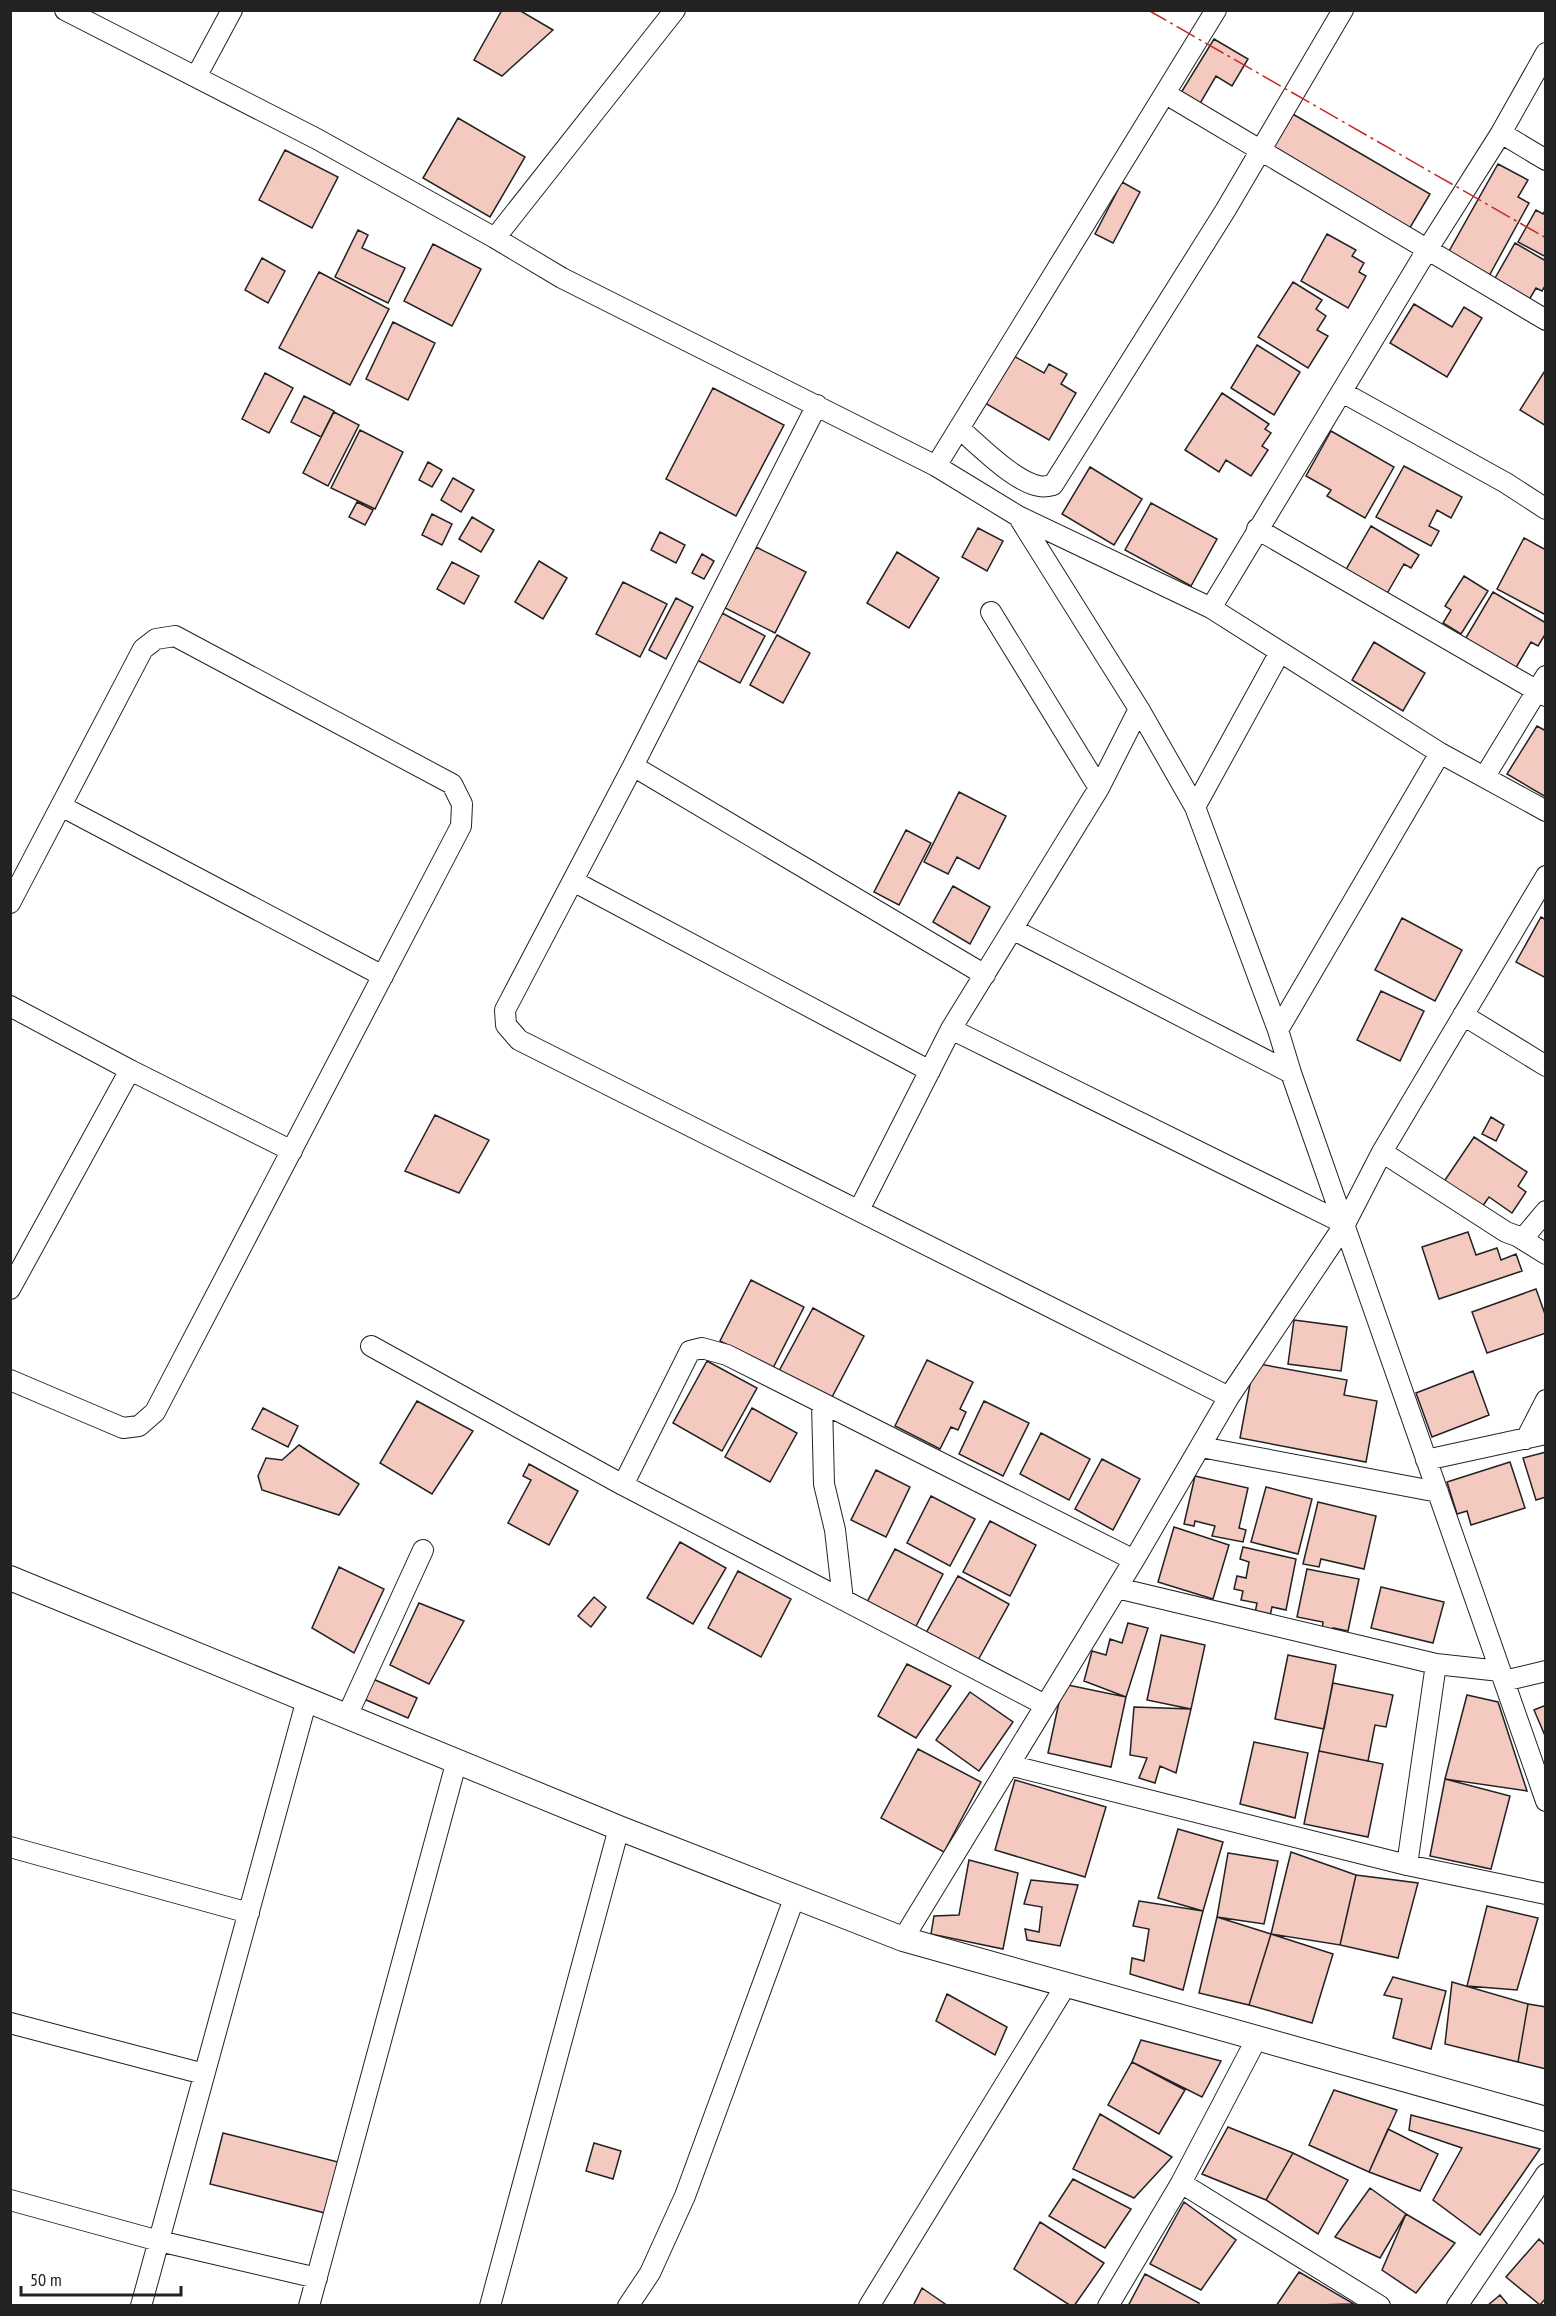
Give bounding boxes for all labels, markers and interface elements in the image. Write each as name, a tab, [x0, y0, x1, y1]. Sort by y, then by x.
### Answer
scale bar	[21, 2259, 182, 2297]
text: 50 m	[30, 2268, 62, 2291]

